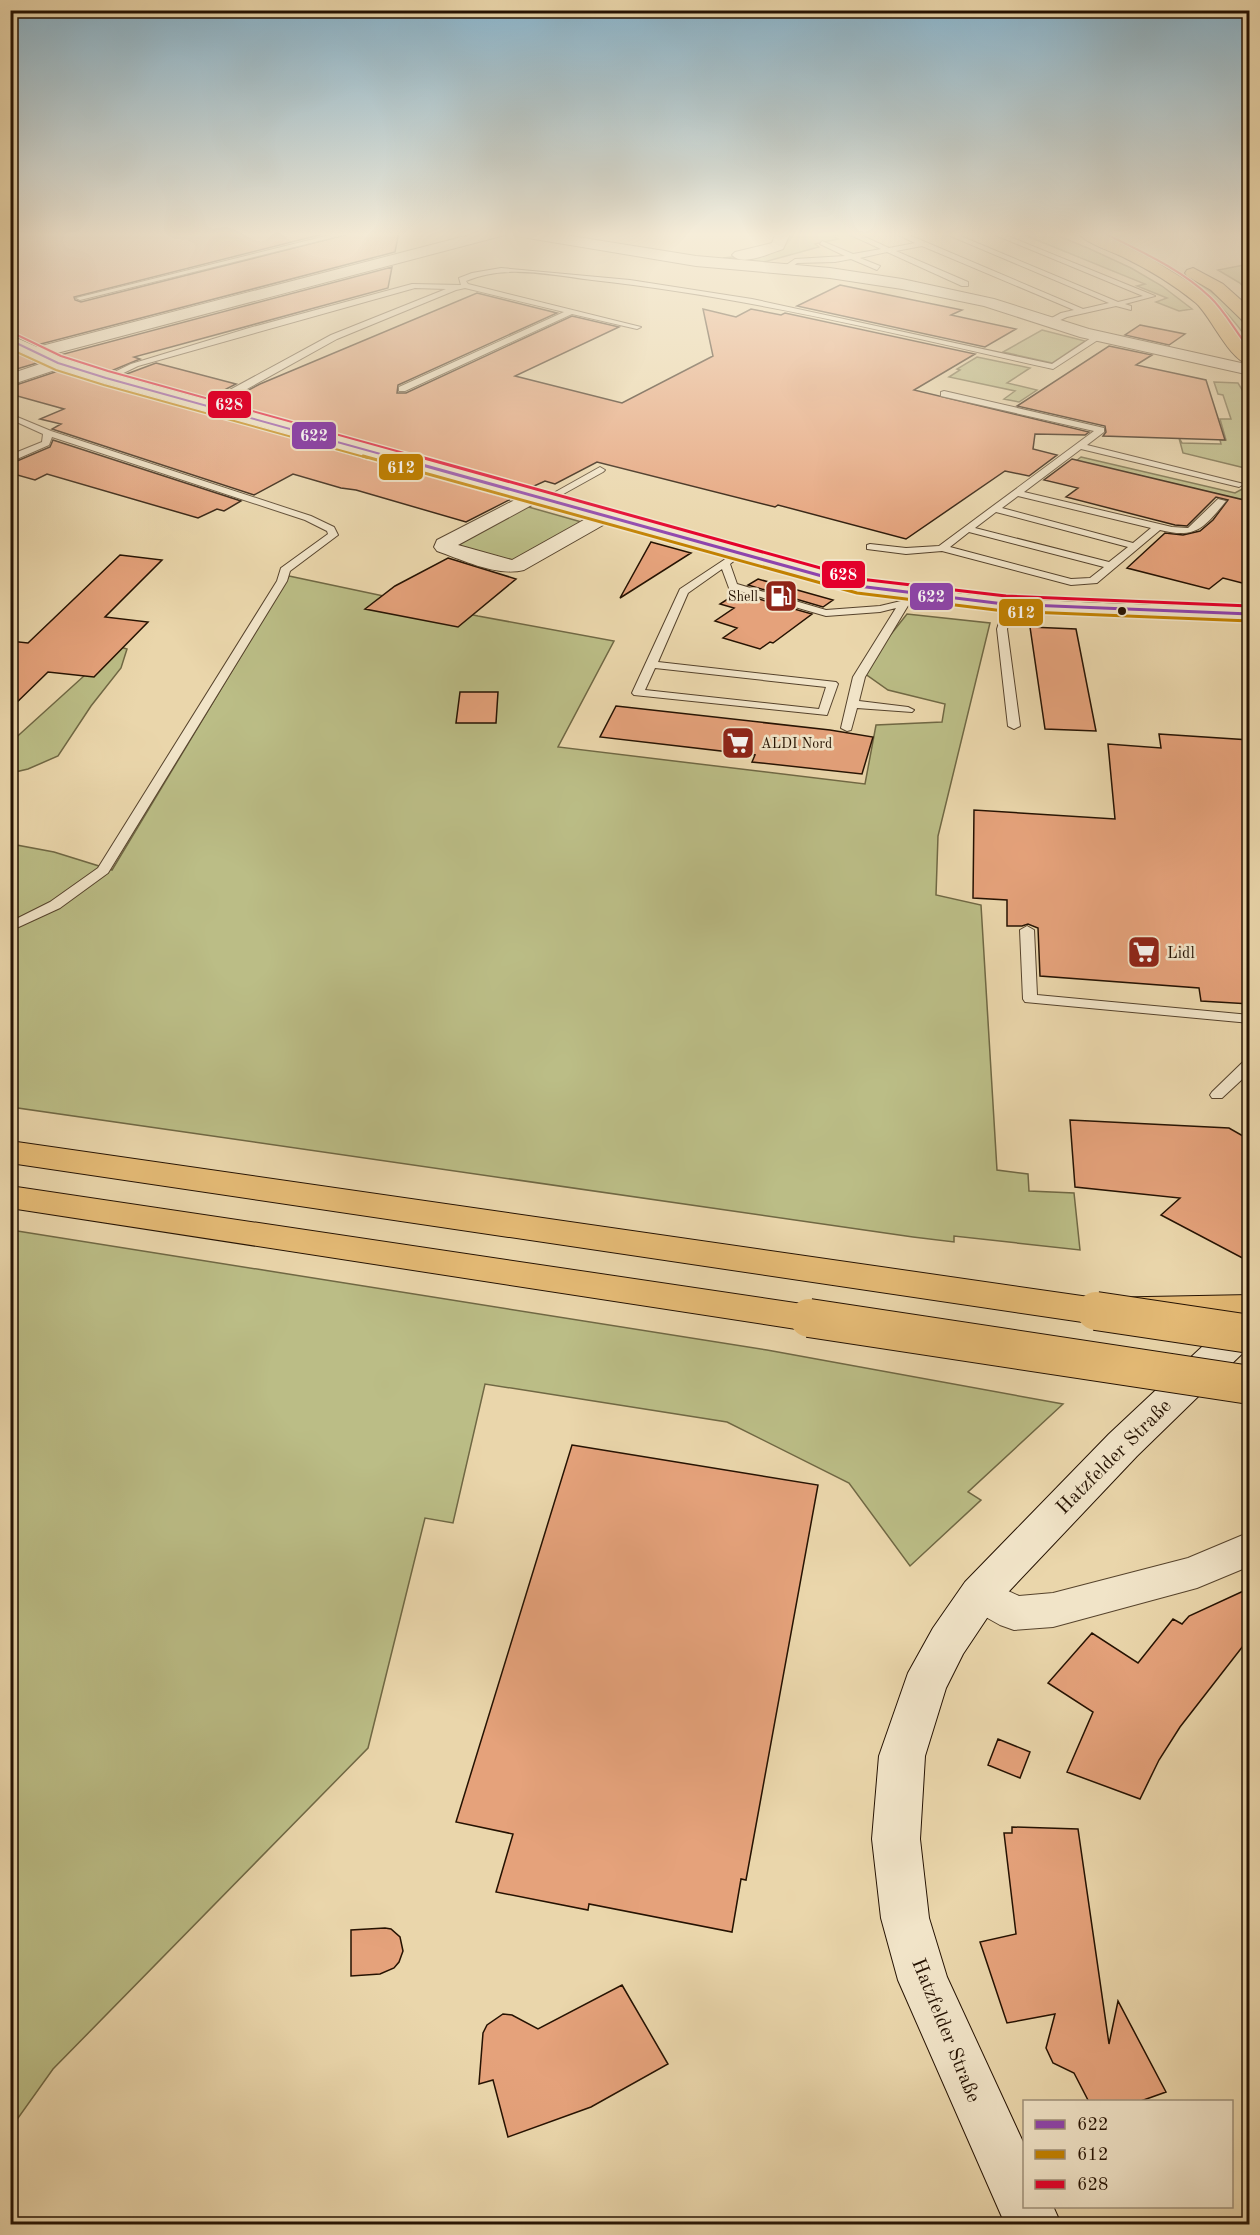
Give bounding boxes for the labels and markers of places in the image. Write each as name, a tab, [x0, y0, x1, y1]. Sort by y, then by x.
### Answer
fuel station icon: Shell	[763, 578, 799, 614]
place label: Shell	[728, 590, 758, 604]
unlabelled marker	[1116, 605, 1128, 617]
supermarket icon: ALDI Nord	[720, 725, 756, 761]
place label: ALDI Nord	[761, 737, 832, 751]
supermarket icon: Lidl	[1126, 934, 1162, 970]
place label: Lidl	[1167, 946, 1195, 962]

